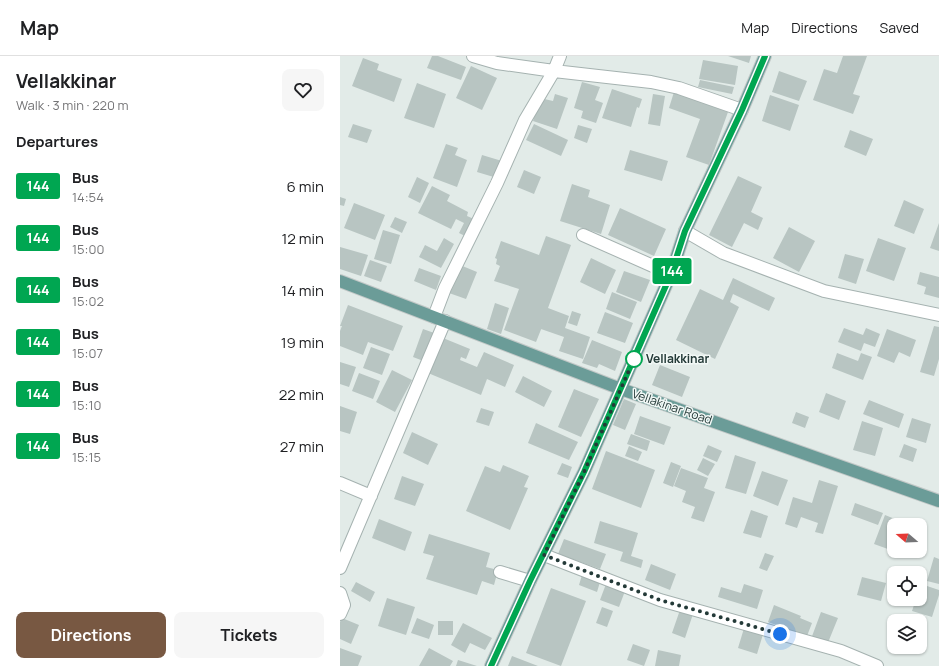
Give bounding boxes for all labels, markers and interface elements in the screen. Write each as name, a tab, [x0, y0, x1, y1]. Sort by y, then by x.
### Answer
text: Map	[20, 15, 59, 41]
text: Map	[741, 18, 769, 37]
text: Directions	[791, 18, 858, 37]
text: Saved	[880, 18, 919, 37]
text: Vellakkinar	[16, 68, 116, 94]
button: heart	[282, 69, 324, 111]
text: Walk · 3 min · 220 m	[16, 96, 129, 114]
text: Departures	[16, 131, 98, 152]
text: Bus	[72, 167, 99, 188]
text: 144	[27, 176, 50, 195]
text: 6 min	[287, 176, 324, 197]
text: 14:54	[72, 188, 104, 206]
text: Bus	[72, 219, 99, 240]
text: 144	[27, 228, 50, 247]
text: 12 min	[281, 228, 324, 249]
text: 15:00	[72, 240, 104, 258]
line badge: 144	[649, 258, 695, 284]
text: 144	[661, 261, 684, 280]
text: Bus	[72, 271, 99, 292]
text: 144	[27, 280, 50, 299]
text: 14 min	[281, 280, 324, 301]
text: 15:02	[72, 292, 104, 310]
text: Bus	[72, 323, 99, 344]
text: 144	[27, 332, 50, 351]
text: 19 min	[281, 332, 324, 353]
text: 15:07	[72, 344, 103, 362]
marker: Vellakkinar	[625, 350, 643, 368]
place label: Vellakkinar	[646, 350, 710, 367]
text: Bus	[72, 375, 99, 396]
text: 144	[27, 384, 50, 403]
text: 22 min	[279, 384, 324, 405]
street label: Vellakinar Road	[630, 385, 714, 428]
text: 15:10	[72, 396, 101, 414]
text: Bus	[72, 427, 99, 448]
text: 144	[27, 436, 50, 455]
text: 27 min	[280, 436, 324, 457]
text: 15:15	[72, 448, 101, 466]
north arrow	[887, 518, 927, 558]
map controls	[887, 518, 927, 654]
button: locate	[887, 566, 927, 606]
button: Directions	[16, 612, 166, 658]
button: Tickets	[174, 612, 324, 658]
button: layers	[887, 614, 927, 654]
your location	[770, 624, 790, 644]

